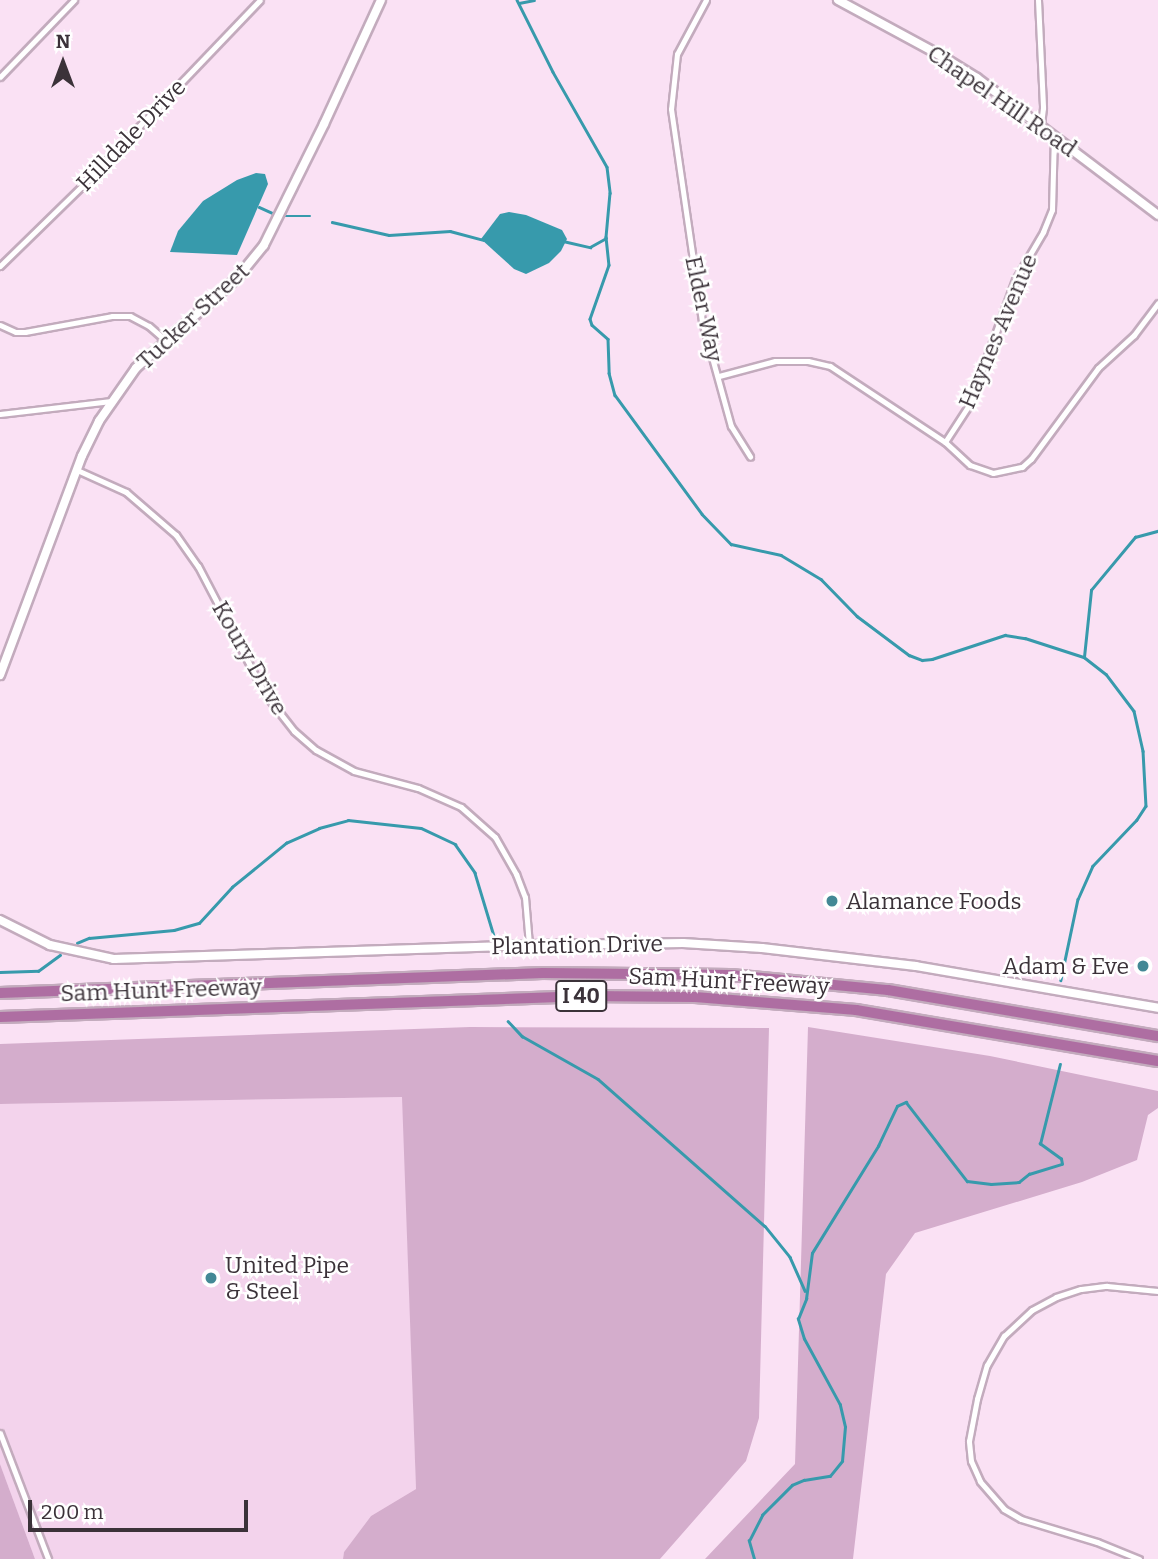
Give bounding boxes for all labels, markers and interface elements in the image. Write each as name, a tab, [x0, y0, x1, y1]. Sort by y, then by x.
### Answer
north arrow	[28, 28, 98, 98]
text: N	[56, 30, 70, 53]
street label: Chapel Hill Road	[922, 39, 1082, 163]
street label: Hilldale Drive	[71, 73, 191, 197]
street label: Haynes Avenue	[953, 249, 1043, 413]
street label: Elder Way	[679, 254, 729, 364]
street label: Tucker Street	[131, 257, 255, 375]
street label: Koury Drive	[206, 596, 294, 720]
place label: Alamance Foods	[846, 887, 1021, 915]
marker: Alamance Foods	[824, 893, 840, 909]
street label: Plantation Drive	[491, 930, 663, 960]
place label: Adam & Eve	[1002, 952, 1129, 980]
marker: Adam & Eve	[1135, 958, 1151, 974]
street label: Sam Hunt Freeway	[628, 962, 830, 1000]
street label: Sam Hunt Freeway	[60, 973, 262, 1007]
road number: I 40	[555, 978, 607, 1014]
place label: United Pipe & Steel	[225, 1251, 349, 1305]
marker: United Pipe & Steel	[203, 1270, 219, 1286]
scale bar	[32, 1486, 252, 1530]
text: 200 m	[41, 1499, 104, 1525]

